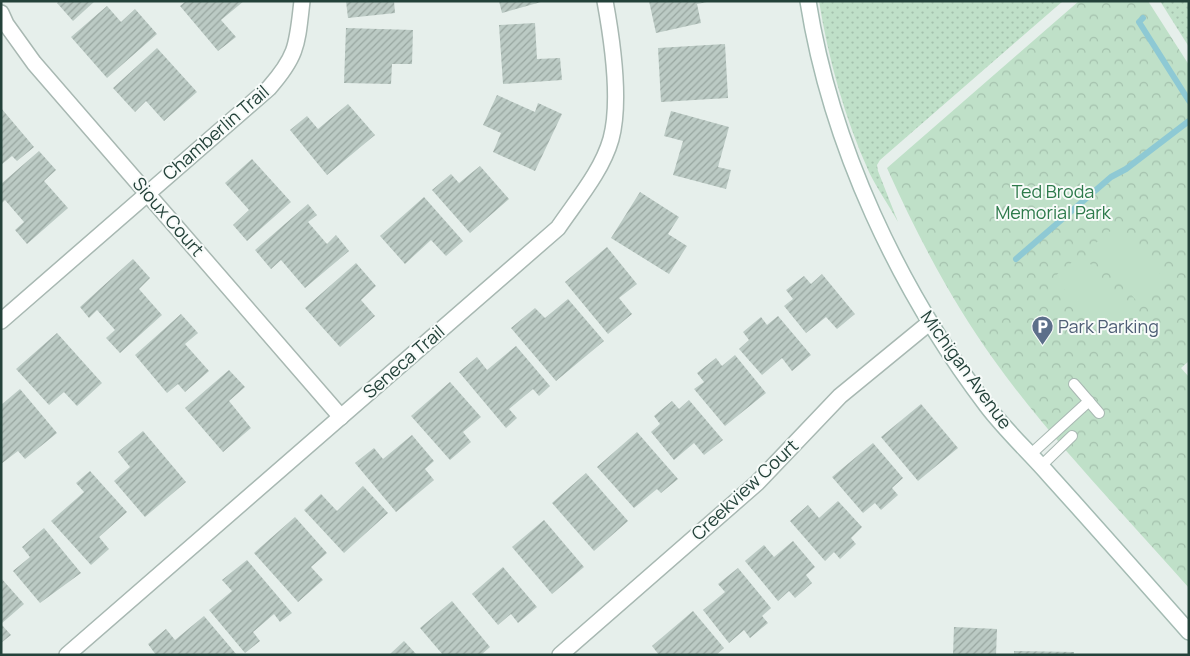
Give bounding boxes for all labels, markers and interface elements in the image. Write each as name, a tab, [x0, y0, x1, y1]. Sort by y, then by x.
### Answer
street label: Chamberlin Trail	[157, 79, 274, 185]
street label: Sioux Court	[128, 172, 210, 261]
park label: Ted Broda Memorial Park	[995, 179, 1112, 224]
street label: Michigan Avenue	[916, 305, 1018, 433]
place label: Park Parking	[1058, 314, 1159, 338]
parking icon: Park Parking	[1030, 315, 1054, 346]
street label: Seneca Trail	[358, 319, 449, 403]
street label: Creekview Court	[686, 433, 803, 545]

